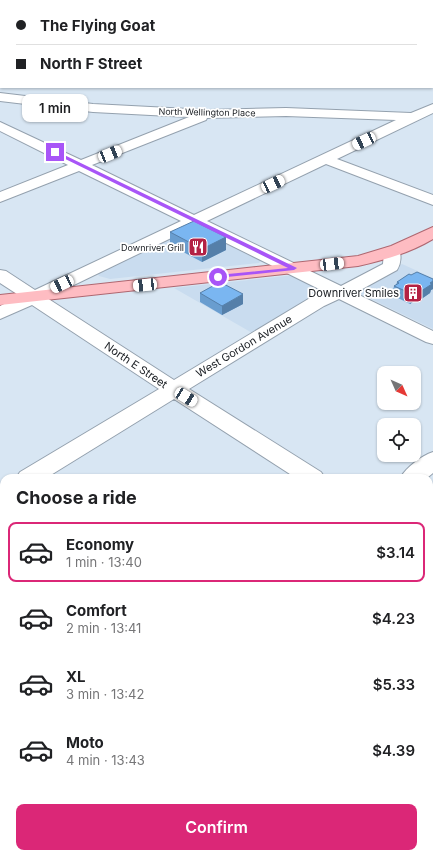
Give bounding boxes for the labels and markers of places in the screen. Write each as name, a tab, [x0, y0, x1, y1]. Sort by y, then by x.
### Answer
restaurant icon: Downriver Grill	[187, 236, 209, 258]
place label: Downriver Grill	[121, 242, 184, 253]
building icon: Downriver Smiles	[402, 282, 424, 304]
place label: Downriver Smiles	[308, 286, 399, 300]

